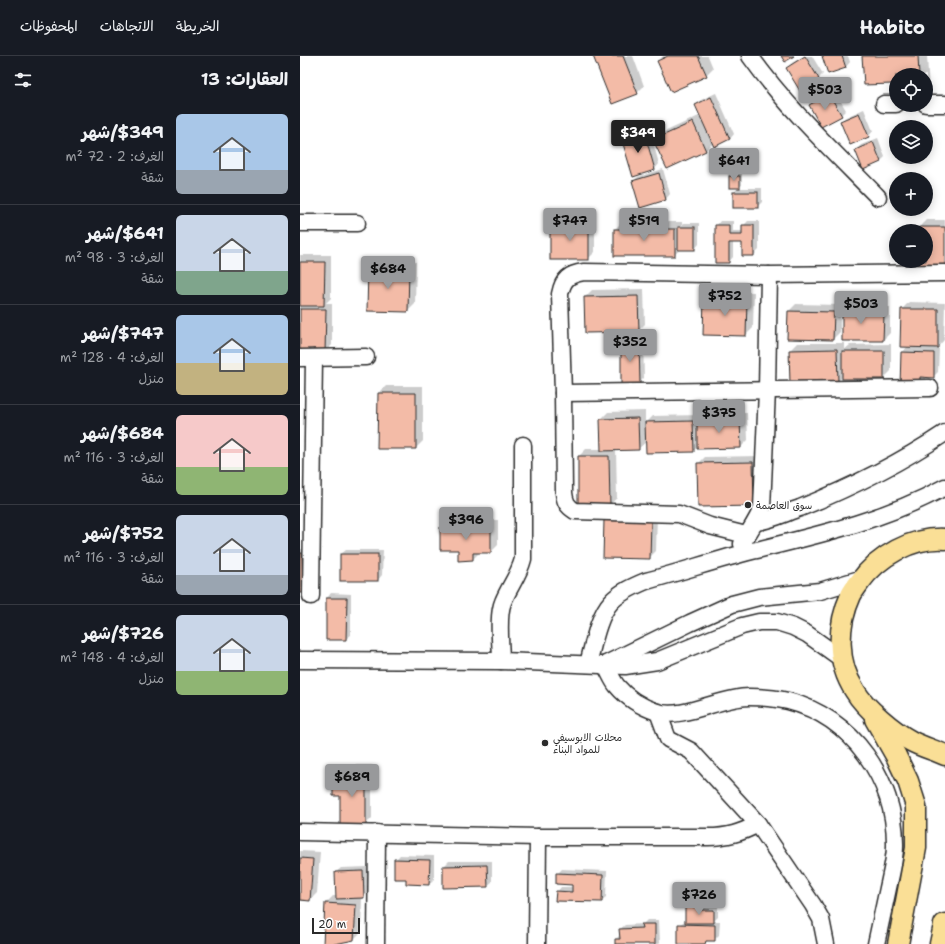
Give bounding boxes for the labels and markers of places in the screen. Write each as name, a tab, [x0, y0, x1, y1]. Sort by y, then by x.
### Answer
pin: $503	[801, 77, 849, 111]
pin: $349	[614, 120, 662, 154]
pin: $641	[710, 148, 758, 182]
pin: $747	[546, 208, 594, 242]
pin: $519	[620, 208, 668, 242]
pin: $684	[364, 256, 412, 290]
pin: $752	[701, 283, 749, 317]
pin: $503	[837, 291, 885, 325]
pin: $352	[606, 329, 654, 363]
pin: $375	[695, 400, 743, 434]
place label: سوق العاصمة	[756, 499, 813, 512]
marker: سوق العاصمة	[743, 500, 753, 510]
pin: $396	[442, 507, 490, 541]
place label: محلات الابوسيفي للمواد البناء	[553, 731, 622, 756]
marker: محلات الابوسيفي للمواد البناء	[540, 738, 550, 748]
pin: $689	[328, 764, 376, 798]
pin: $726	[675, 882, 723, 916]

